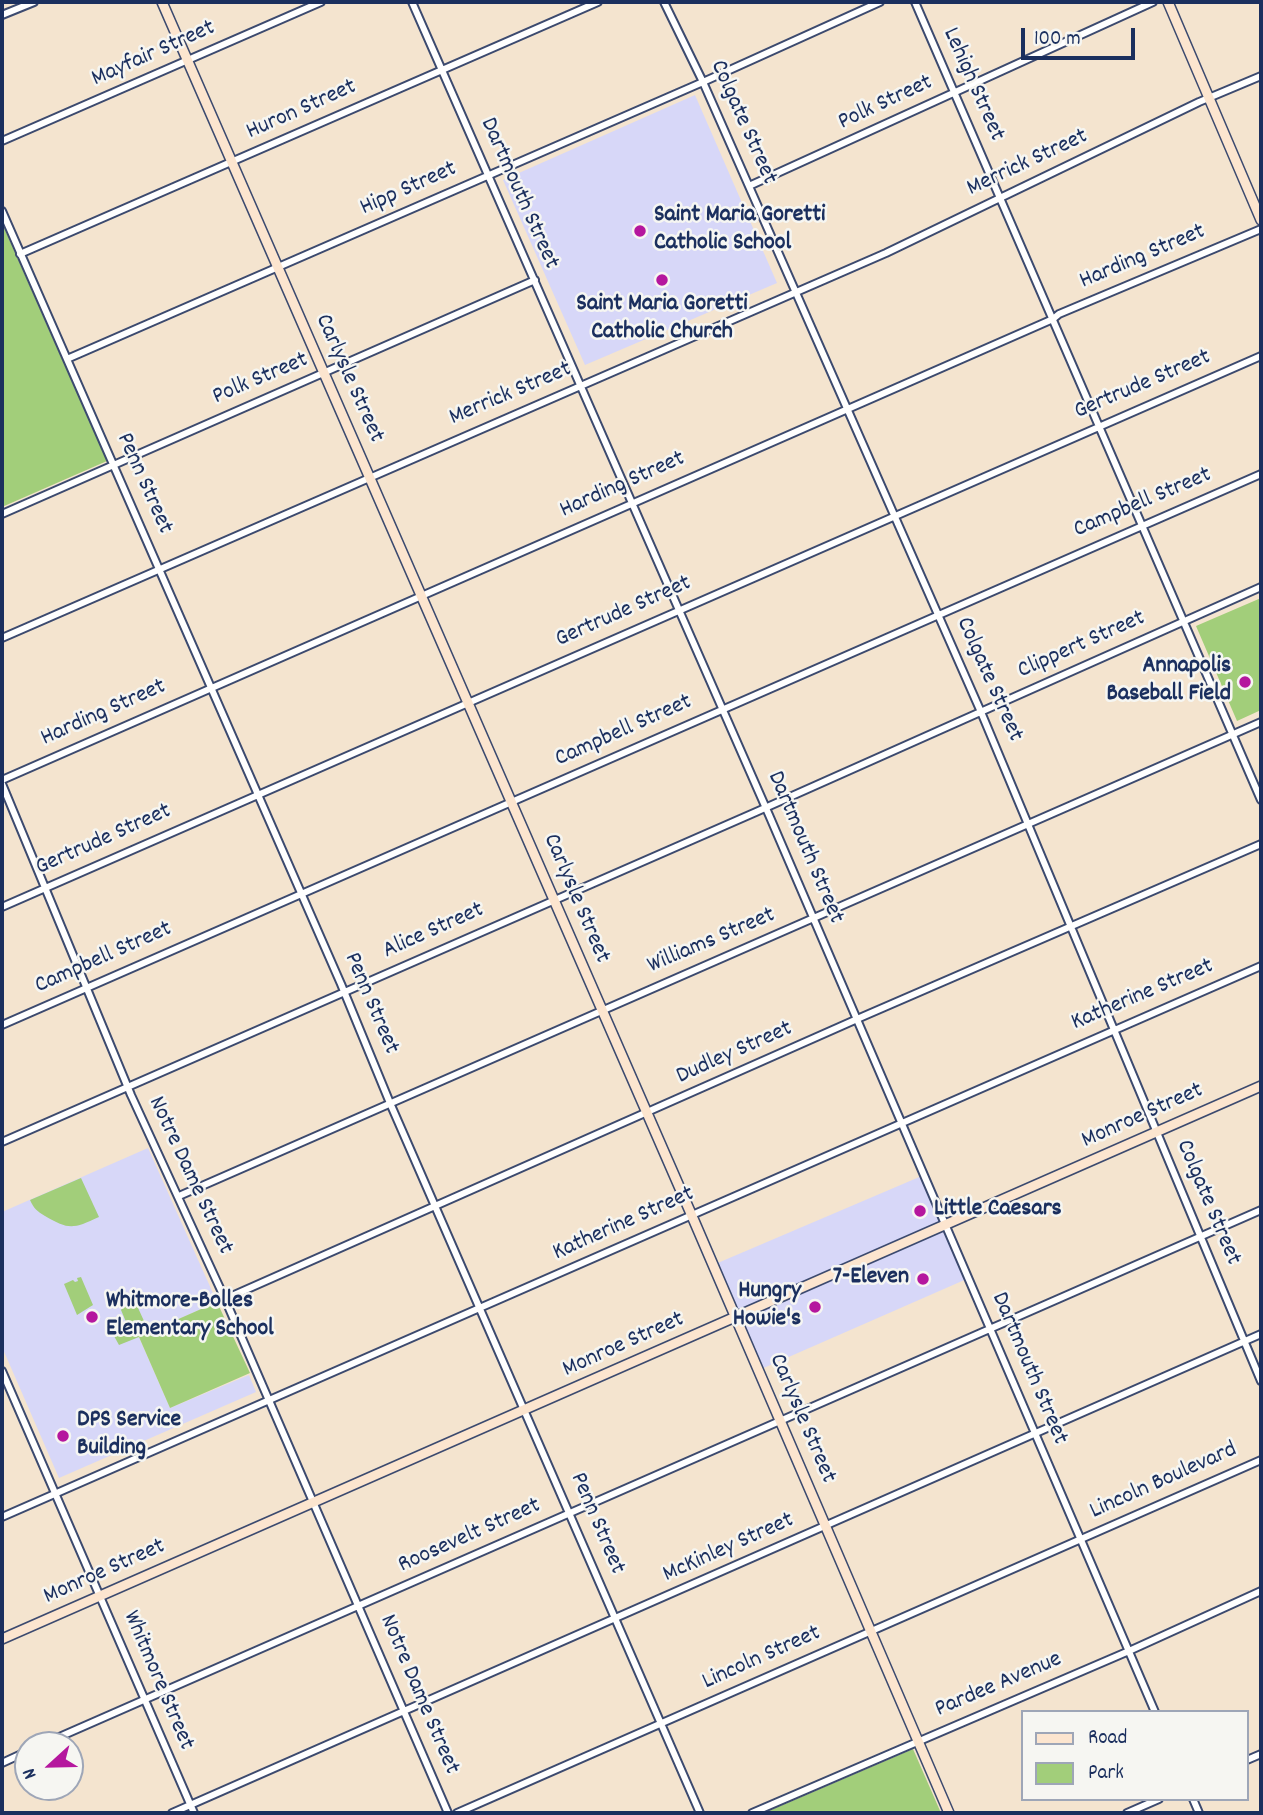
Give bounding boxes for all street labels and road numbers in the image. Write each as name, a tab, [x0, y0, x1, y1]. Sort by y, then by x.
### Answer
street label: Mayfair Street	[88, 15, 220, 95]
street label: Lehigh Street	[934, 24, 1010, 146]
street label: Colgate Street	[702, 56, 782, 190]
street label: Polk Street	[834, 70, 938, 138]
street label: Huron Street	[243, 74, 361, 148]
street label: Dartmouth Street	[472, 114, 564, 274]
street label: Merrick Street	[963, 123, 1093, 205]
street label: Hipp Street	[356, 156, 462, 224]
street label: Harding Street	[1076, 219, 1210, 297]
street label: Carlysle Street	[307, 310, 389, 448]
street label: Gertrude Street	[1070, 344, 1216, 428]
street label: Polk Street	[209, 347, 313, 413]
street label: Merrick Street	[445, 356, 577, 434]
street label: Penn Street	[108, 429, 178, 539]
street label: Harding Street	[556, 446, 690, 526]
street label: Campbell Street	[1070, 462, 1216, 546]
street label: Gertrude Street	[552, 570, 696, 656]
street label: Clippert Street	[1014, 605, 1150, 687]
street label: Colgate Street	[948, 613, 1028, 747]
street label: Harding Street	[37, 674, 171, 754]
street label: Campbell Street	[551, 689, 697, 775]
street label: Dartmouth Street	[759, 768, 849, 928]
street label: Gertrude Street	[32, 798, 176, 884]
street label: Carlysle Street	[535, 830, 615, 968]
street label: Alice Street	[379, 897, 489, 967]
street label: Williams Street	[644, 902, 780, 982]
street label: Campbell Street	[31, 916, 177, 1002]
street label: Penn Street	[336, 949, 404, 1059]
street label: Katherine Street	[1068, 953, 1218, 1039]
street label: Dudley Street	[673, 1016, 797, 1092]
street label: Monroe Street	[1078, 1077, 1208, 1157]
street label: Notre Dame Street	[140, 1092, 238, 1260]
street label: Colgate Street	[1168, 1136, 1246, 1270]
street label: Katherine Street	[549, 1181, 699, 1269]
street label: Dartmouth Street	[983, 1289, 1073, 1449]
street label: Monroe Street	[559, 1306, 689, 1386]
street label: Carlysle Street	[761, 1350, 841, 1488]
street label: Lincoln Boulevard	[1086, 1437, 1242, 1527]
street label: Penn Street	[562, 1469, 630, 1579]
street label: Roosevelt Street	[394, 1493, 546, 1581]
street label: McKinley Street	[659, 1507, 799, 1591]
street label: Monroe Street	[40, 1533, 170, 1613]
street label: Whitmore Street	[115, 1607, 199, 1755]
street label: Notre Dame Street	[371, 1611, 465, 1779]
street label: Lincoln Street	[698, 1620, 826, 1698]
street label: Pardee Avenue	[931, 1646, 1067, 1726]

